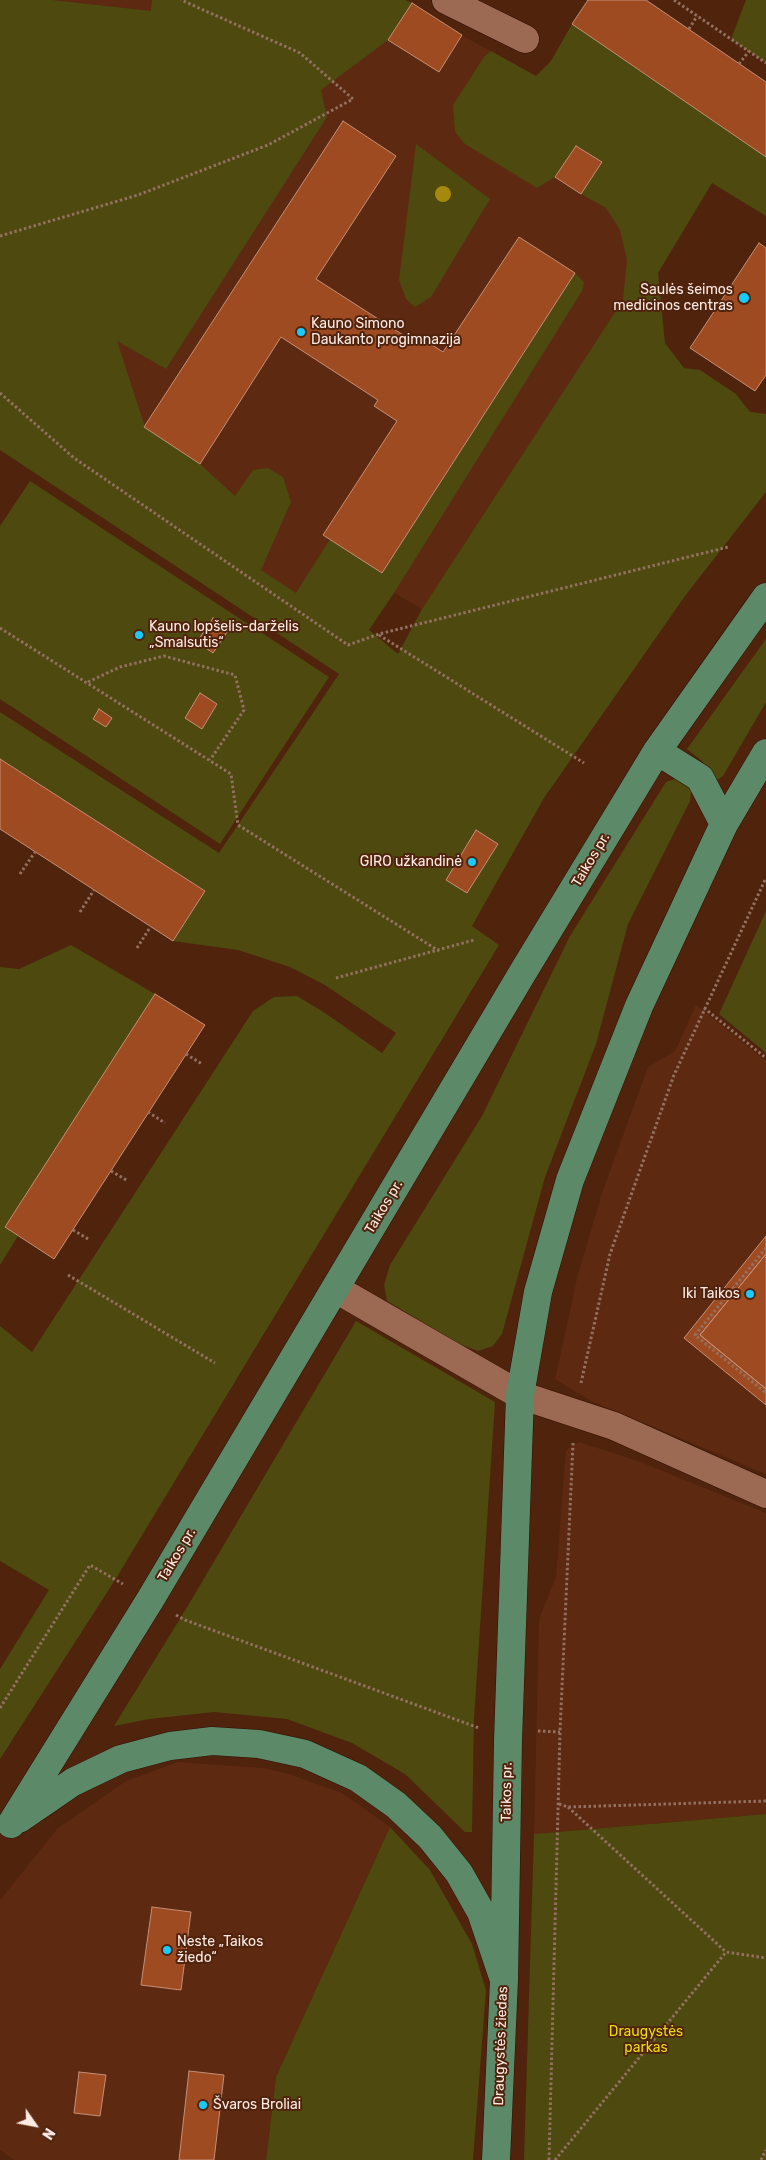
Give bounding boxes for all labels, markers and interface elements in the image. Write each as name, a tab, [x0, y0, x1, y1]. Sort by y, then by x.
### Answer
place label: Saulės šeimos medicinos centras	[613, 282, 733, 314]
marker: Saulės šeimos medicinos centras	[737, 291, 751, 305]
place label: Kauno Simono Daukanto progimnazija	[311, 316, 461, 348]
marker: Kauno Simono Daukanto progimnazija	[295, 326, 307, 338]
place label: Kauno lopšelis-darželis „Smalsutis“	[149, 619, 299, 652]
marker: Kauno lopšelis-darželis „Smalsutis“	[133, 629, 145, 641]
street label: Taikos pr.	[568, 830, 614, 890]
place label: GIRO užkandinė	[360, 854, 462, 870]
marker: GIRO užkandinė	[466, 856, 478, 868]
street label: Taikos pr.	[361, 1177, 407, 1237]
place label: Iki Taikos	[682, 1286, 740, 1302]
marker: Iki Taikos	[744, 1288, 756, 1300]
street label: Taikos pr.	[154, 1525, 200, 1585]
street label: Taikos pr.	[498, 1762, 516, 1822]
place label: Neste „Taikos žiedo“	[177, 1934, 263, 1966]
marker: Neste „Taikos žiedo“	[161, 1944, 173, 1956]
street label: Draugystės žiedas	[491, 1986, 511, 2106]
park label: Draugystės parkas	[609, 2024, 683, 2056]
place label: Švaros Broliai	[213, 2097, 301, 2113]
marker: Švaros Broliai	[197, 2099, 209, 2111]
north arrow	[10, 2100, 60, 2150]
text: N	[38, 2125, 58, 2142]

